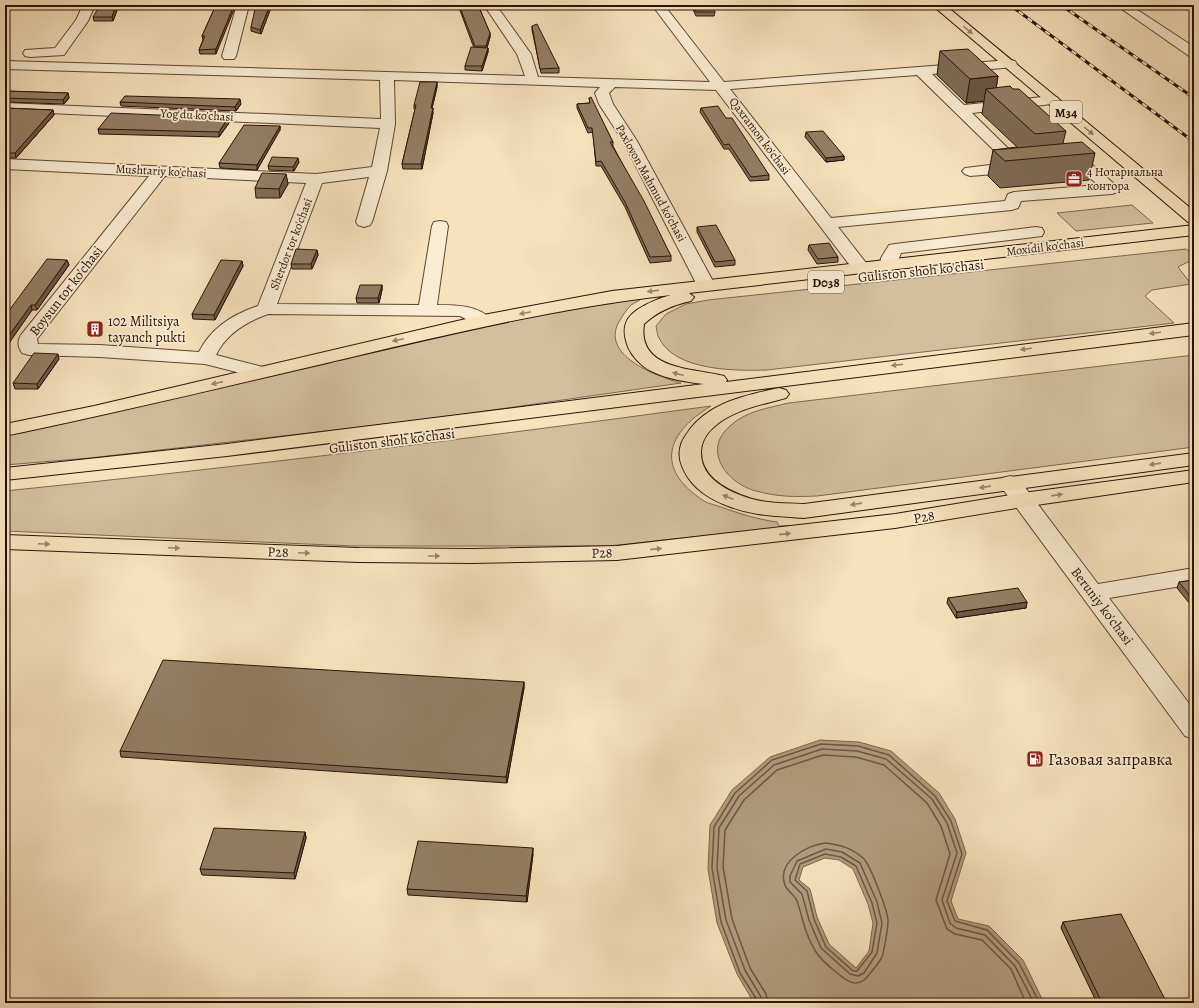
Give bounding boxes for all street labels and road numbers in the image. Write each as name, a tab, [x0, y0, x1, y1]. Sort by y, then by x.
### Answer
street label: Qaxramon ko'chasi	[726, 94, 794, 178]
road number: M34	[1050, 101, 1082, 123]
street label: Yog'du ko'chasi	[159, 105, 234, 125]
street label: Paxlovon Mahmud ko'chasi	[612, 121, 690, 245]
street label: Mushtariy ko'chasi	[115, 161, 207, 181]
street label: Sherdor tor ko'chasi	[266, 196, 316, 292]
street label: Moxidil ko'chasi	[1005, 234, 1085, 260]
street label: Boysun tor ko'chasi	[25, 242, 107, 340]
street label: Guliston shoh ko'chasi	[857, 255, 985, 287]
road number: D038	[808, 271, 844, 293]
street label: Guliston shoh ko'chasi	[328, 424, 456, 458]
street label: Р28	[912, 506, 936, 528]
street label: Р28	[267, 542, 289, 562]
street label: Р28	[591, 543, 613, 563]
street label: Beruniy ko'chasi	[1066, 563, 1138, 649]

